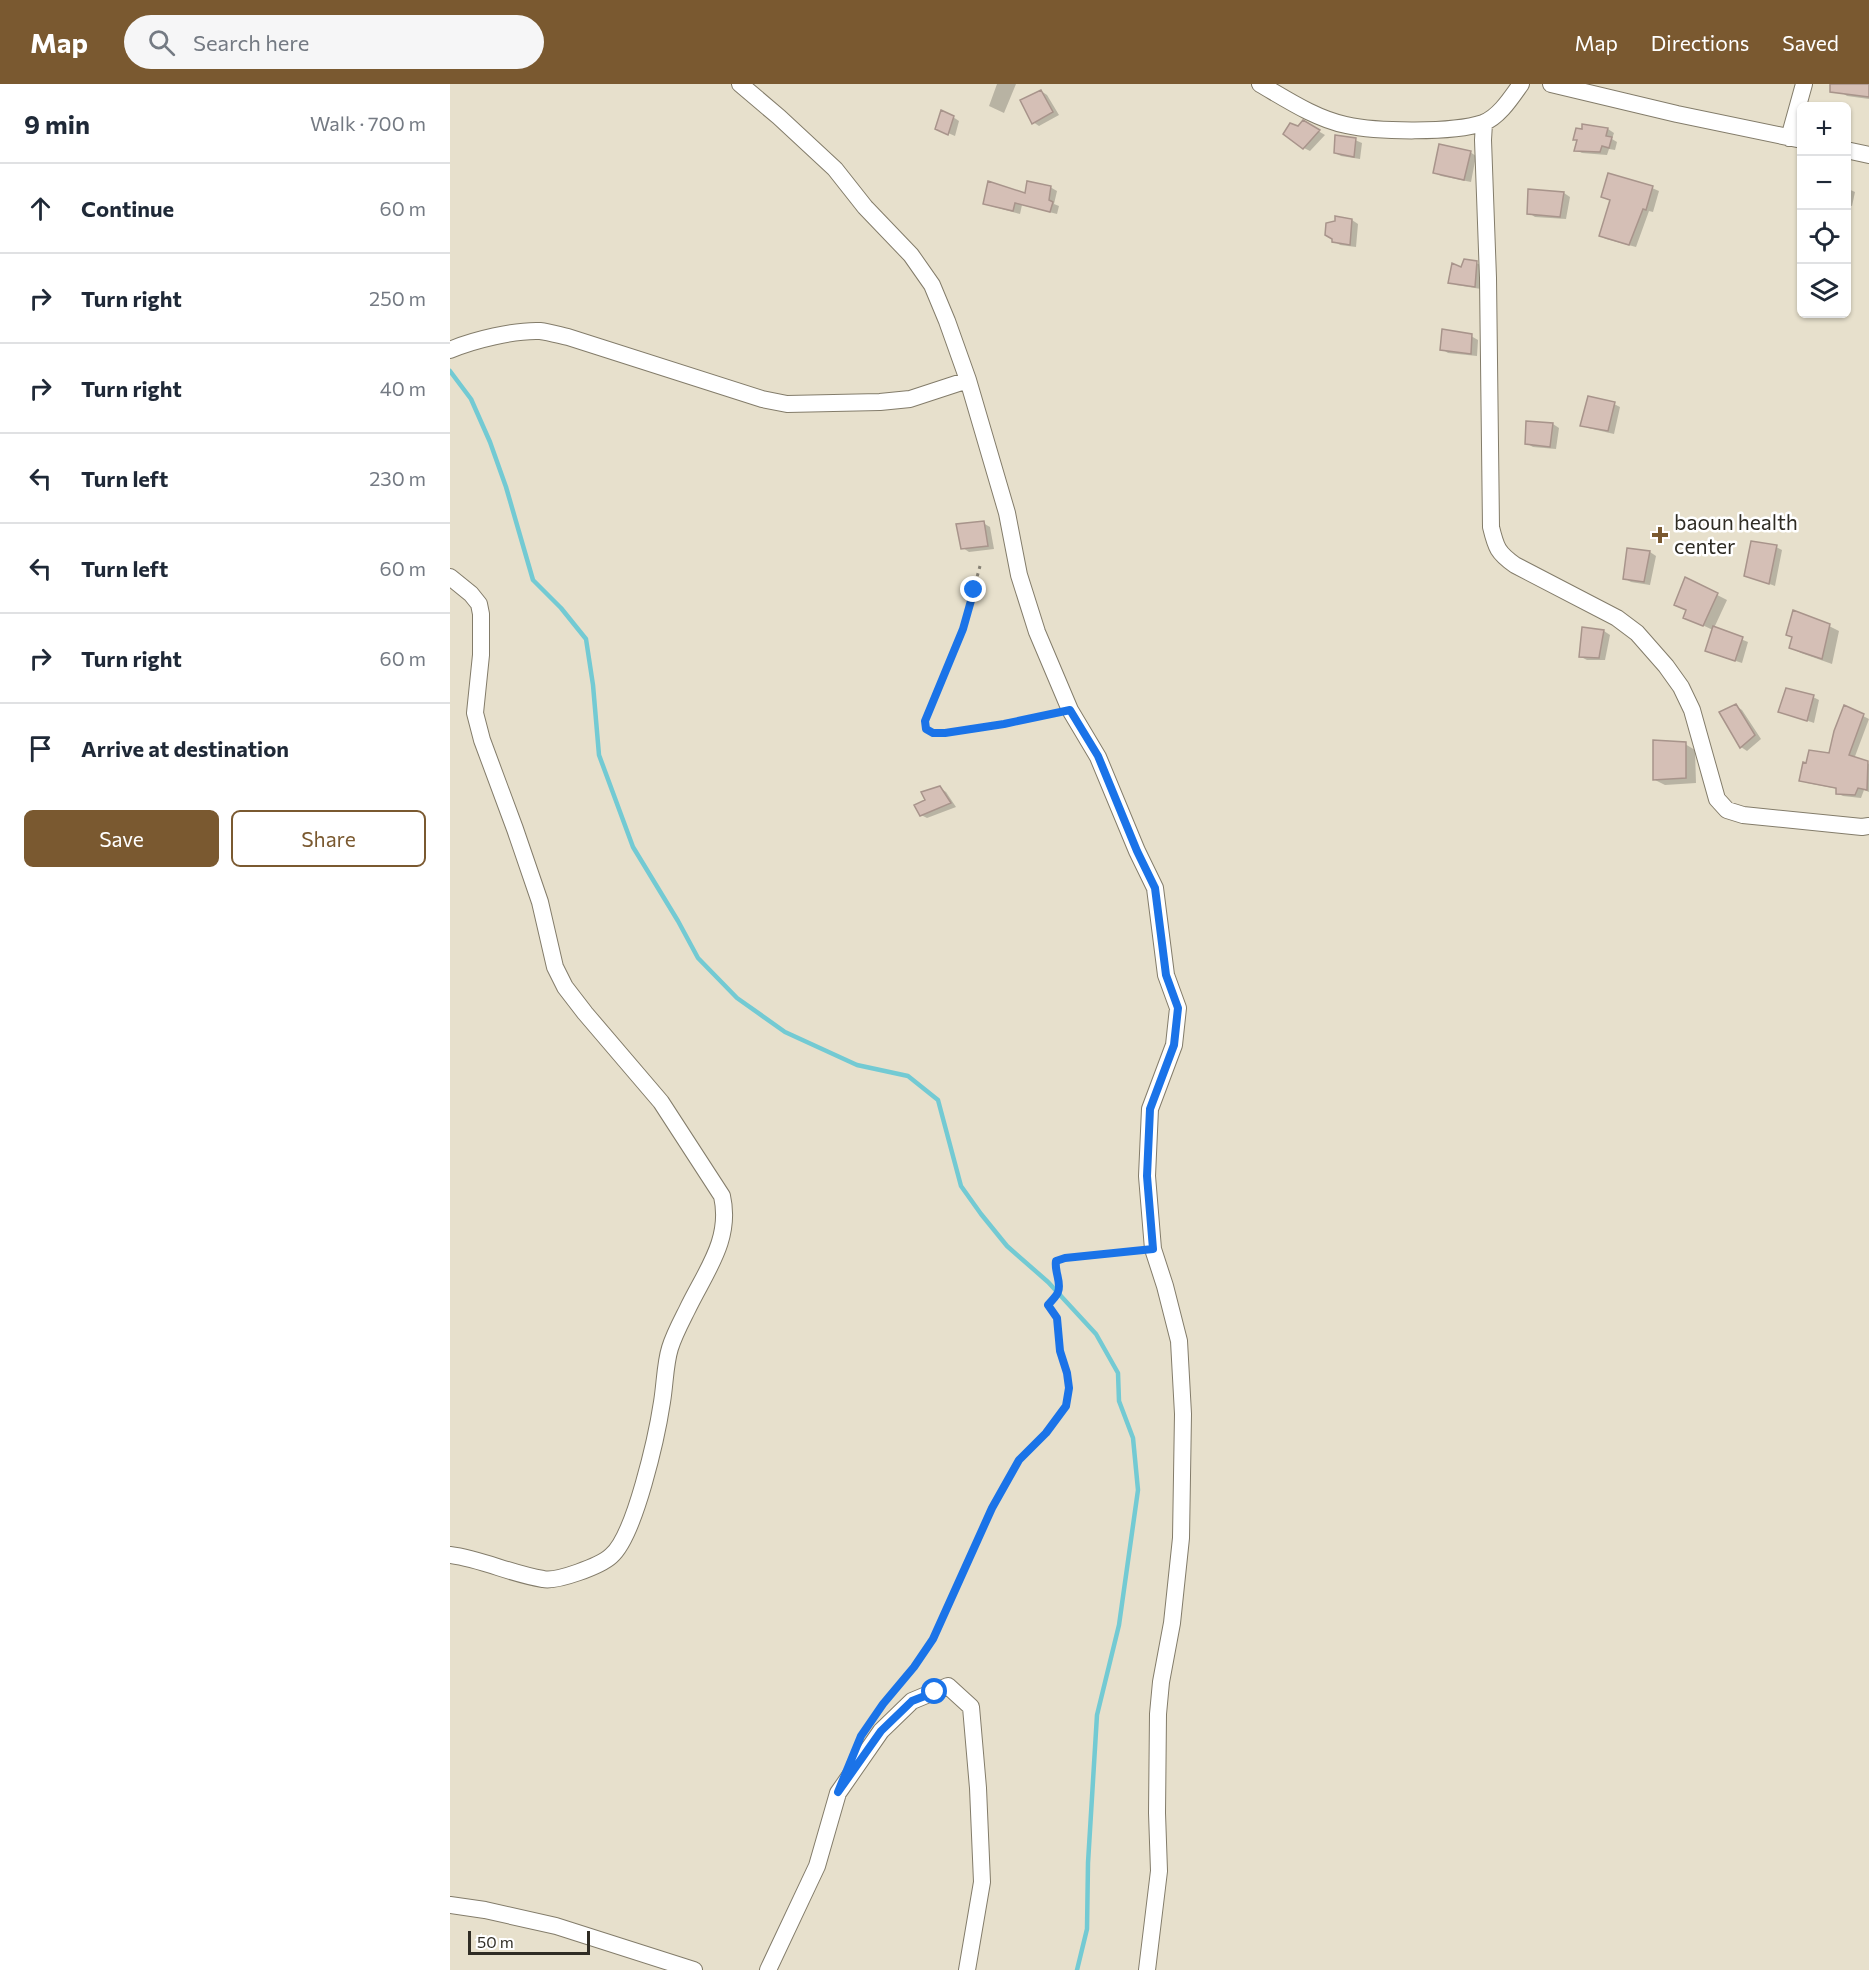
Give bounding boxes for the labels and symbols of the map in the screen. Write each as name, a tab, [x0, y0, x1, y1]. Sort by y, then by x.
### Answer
place label: baoun health center	[1674, 509, 1798, 558]
marker: baoun health center	[1651, 526, 1669, 544]
route end	[960, 576, 986, 602]
route start	[921, 1678, 947, 1704]
scale bar	[468, 1928, 590, 1956]

